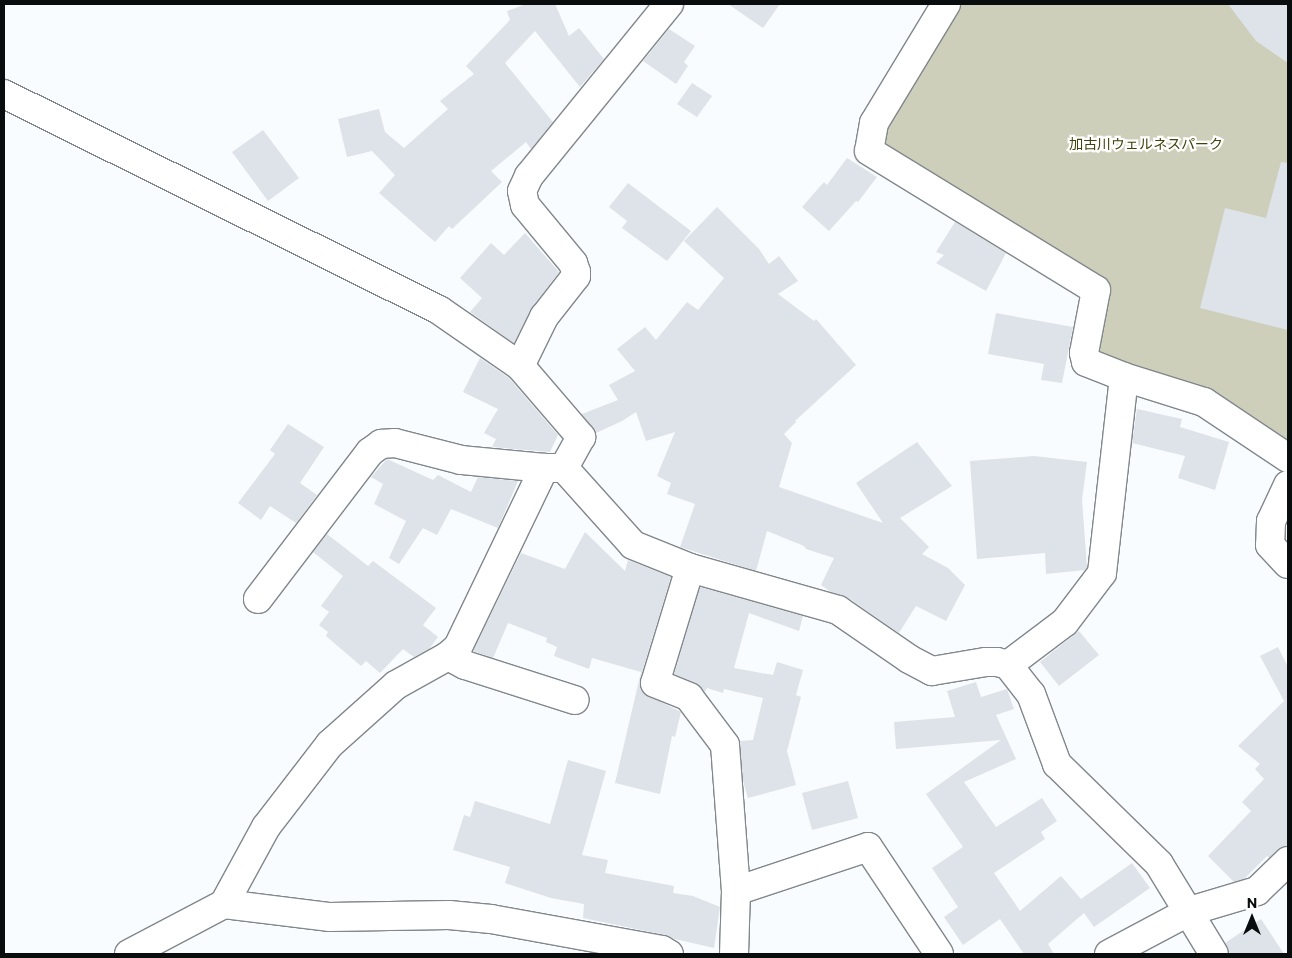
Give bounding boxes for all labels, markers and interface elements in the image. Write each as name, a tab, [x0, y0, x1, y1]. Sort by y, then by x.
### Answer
park label: 加古川ウェルネスパーク	[1069, 136, 1223, 152]
north arrow	[1227, 893, 1277, 943]
text: N	[1247, 894, 1257, 911]

